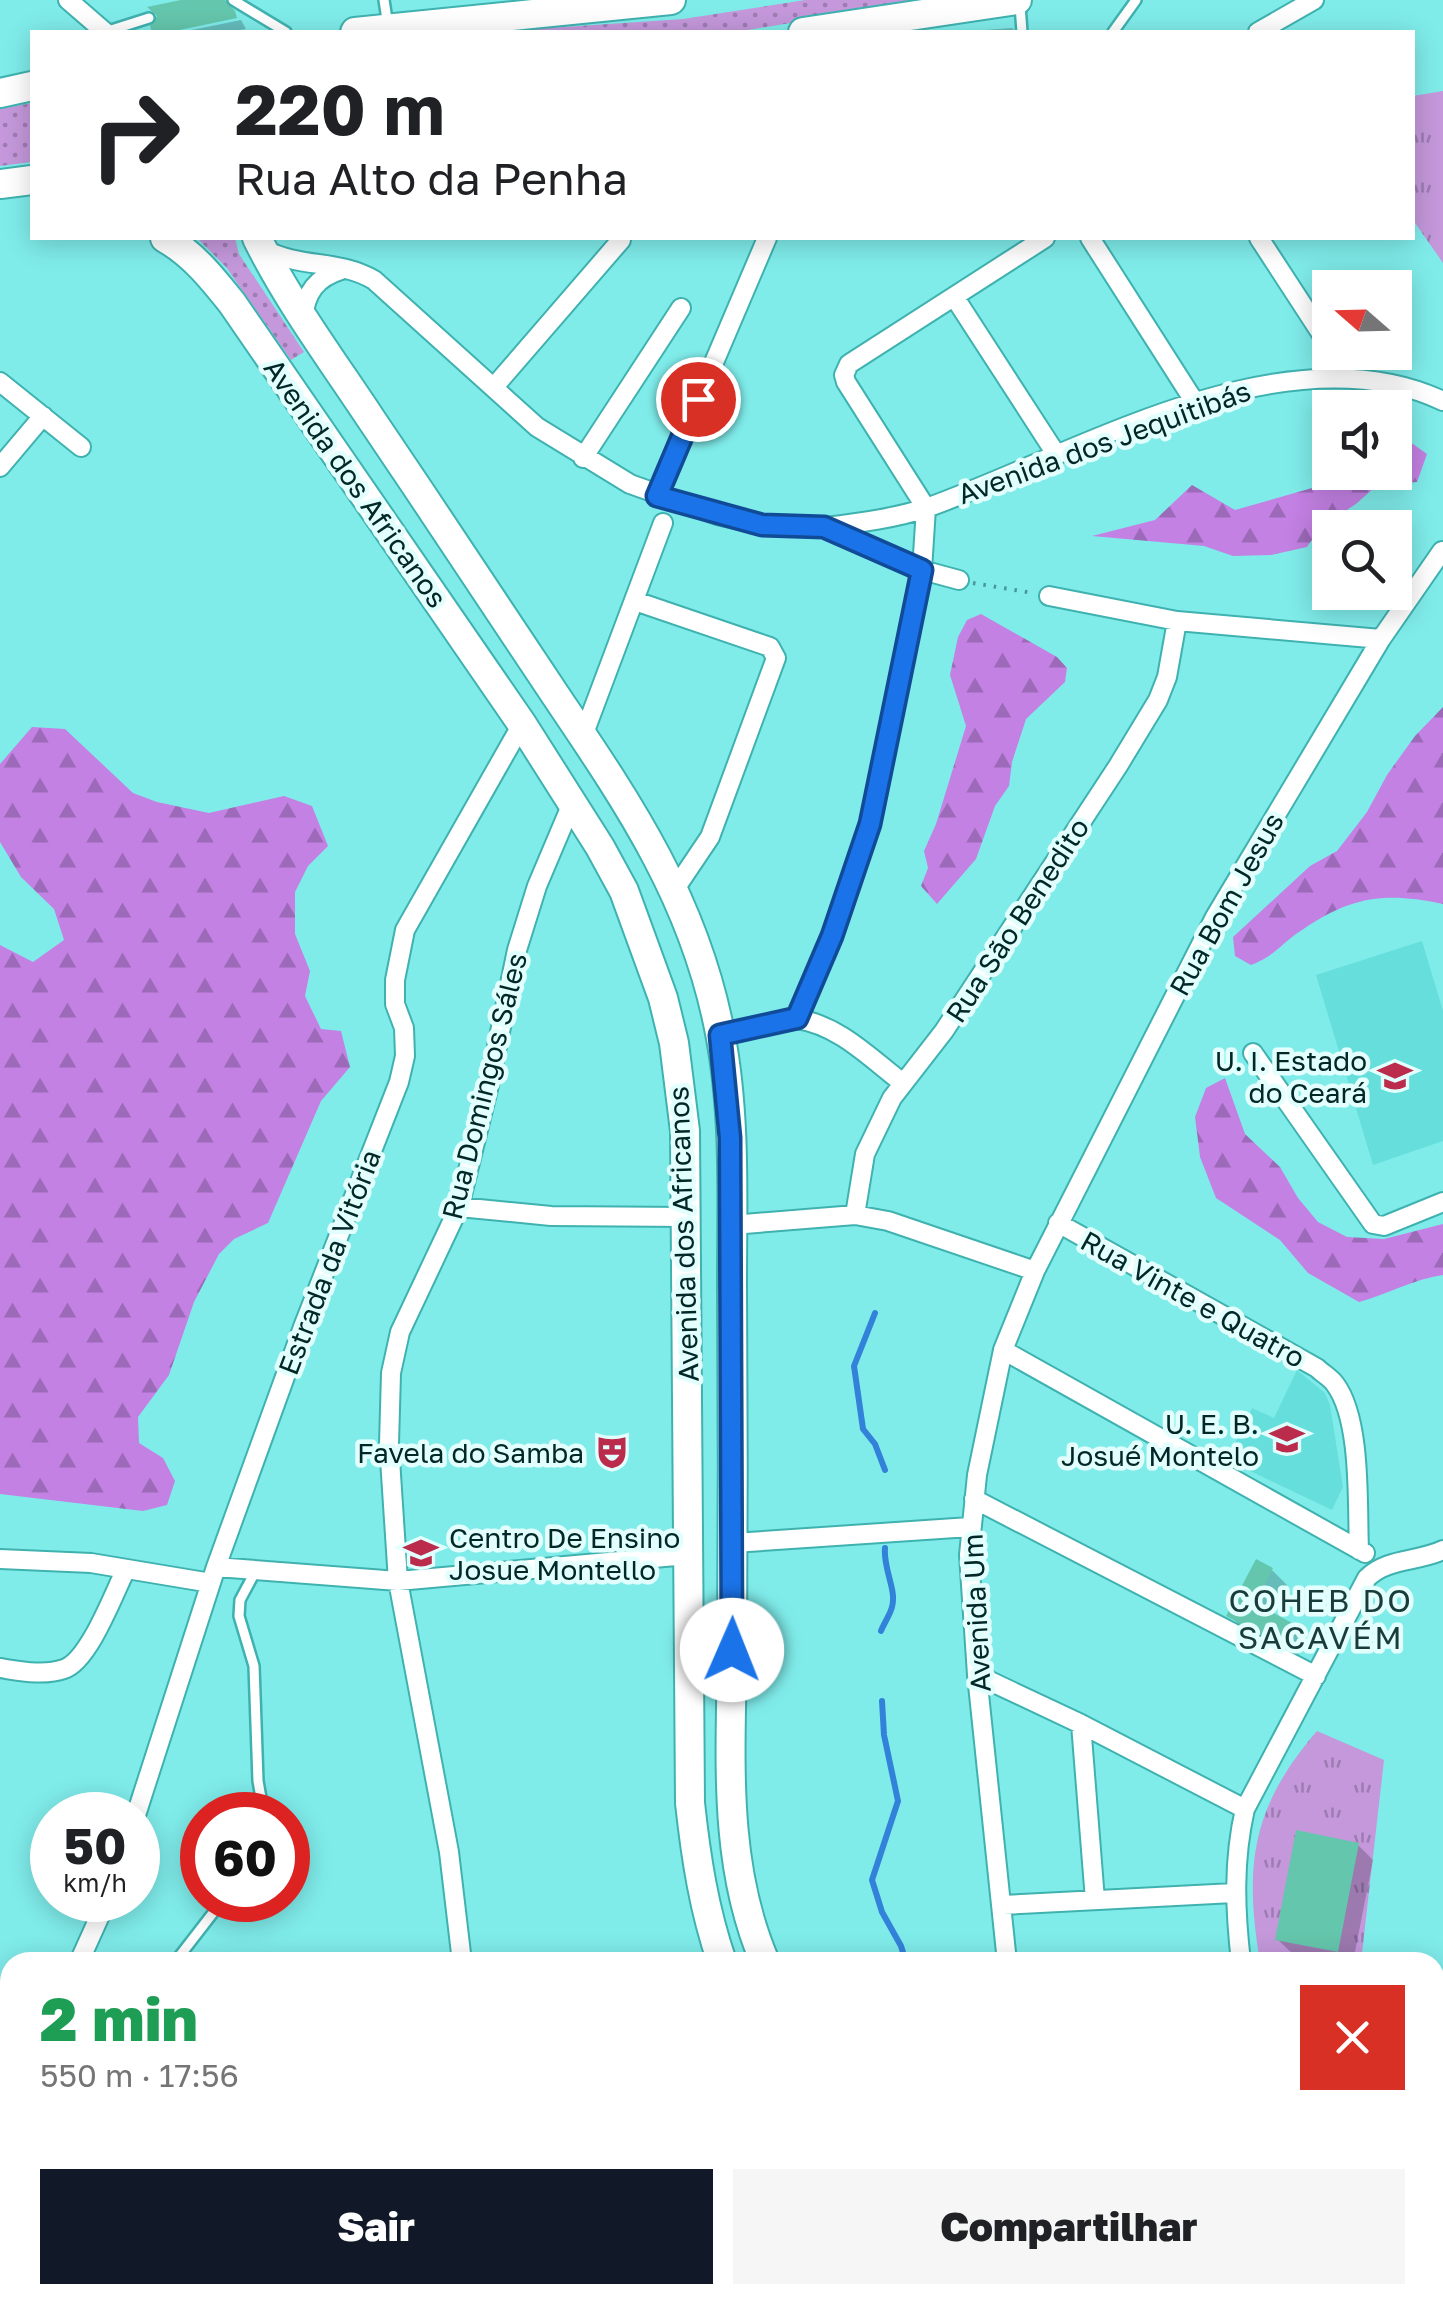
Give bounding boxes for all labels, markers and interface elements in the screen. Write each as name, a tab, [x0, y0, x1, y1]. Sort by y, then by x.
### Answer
text: 220 m	[235, 66, 445, 150]
icon: right	[70, 70, 200, 200]
text: Rua Alto da Penha	[235, 151, 628, 205]
north arrow	[1312, 270, 1412, 370]
map controls	[1312, 270, 1412, 610]
street label: Avenida dos Africanos	[258, 352, 454, 614]
pin	[656, 357, 741, 442]
icon: arrive	[671, 372, 726, 427]
street label: Avenida dos Jequitibás	[953, 374, 1255, 510]
button: sound	[1312, 390, 1412, 490]
button: search	[1312, 510, 1412, 610]
street label: Rua Bom Jesus	[1162, 807, 1290, 1001]
street label: Rua São Benedito	[939, 812, 1095, 1028]
street label: Rua Domingos Sáles	[435, 949, 533, 1223]
place label: U. I. Estado do Ceará	[1215, 1044, 1367, 1109]
school or university icon: U. I. Estado do Ceará	[1376, 1057, 1414, 1095]
street label: Avenida dos Africanos	[661, 1086, 705, 1382]
street label: Estrada da Vitória	[271, 1145, 387, 1379]
street label: Rua Vinte e Quatro	[1075, 1224, 1311, 1374]
place label: U. E. B. Josué Montelo	[1061, 1407, 1259, 1472]
school or university icon: U. E. B. Josué Montelo	[1268, 1420, 1306, 1458]
theatre icon: Favela do Samba	[593, 1433, 631, 1471]
place label: Favela do Samba	[357, 1436, 584, 1469]
place label: Centro De Ensino Josue Montello	[449, 1521, 680, 1586]
street label: Avenida Um	[955, 1533, 997, 1693]
school or university icon: Centro De Ensino Josue Montello	[402, 1534, 440, 1572]
district label: COHEB DO SACAVÉM	[1229, 1581, 1413, 1656]
position arrow	[680, 1598, 784, 1702]
speed limit sign: 60	[180, 1792, 310, 1922]
text: 50	[63, 1815, 126, 1875]
text: km/h	[63, 1867, 127, 1898]
text: 2 min	[40, 1982, 198, 2054]
button: close	[1300, 1985, 1405, 2090]
text: 550 m · 17:56	[40, 2056, 239, 2094]
button: Sair	[40, 2169, 713, 2284]
button: Compartilhar	[733, 2169, 1405, 2284]

